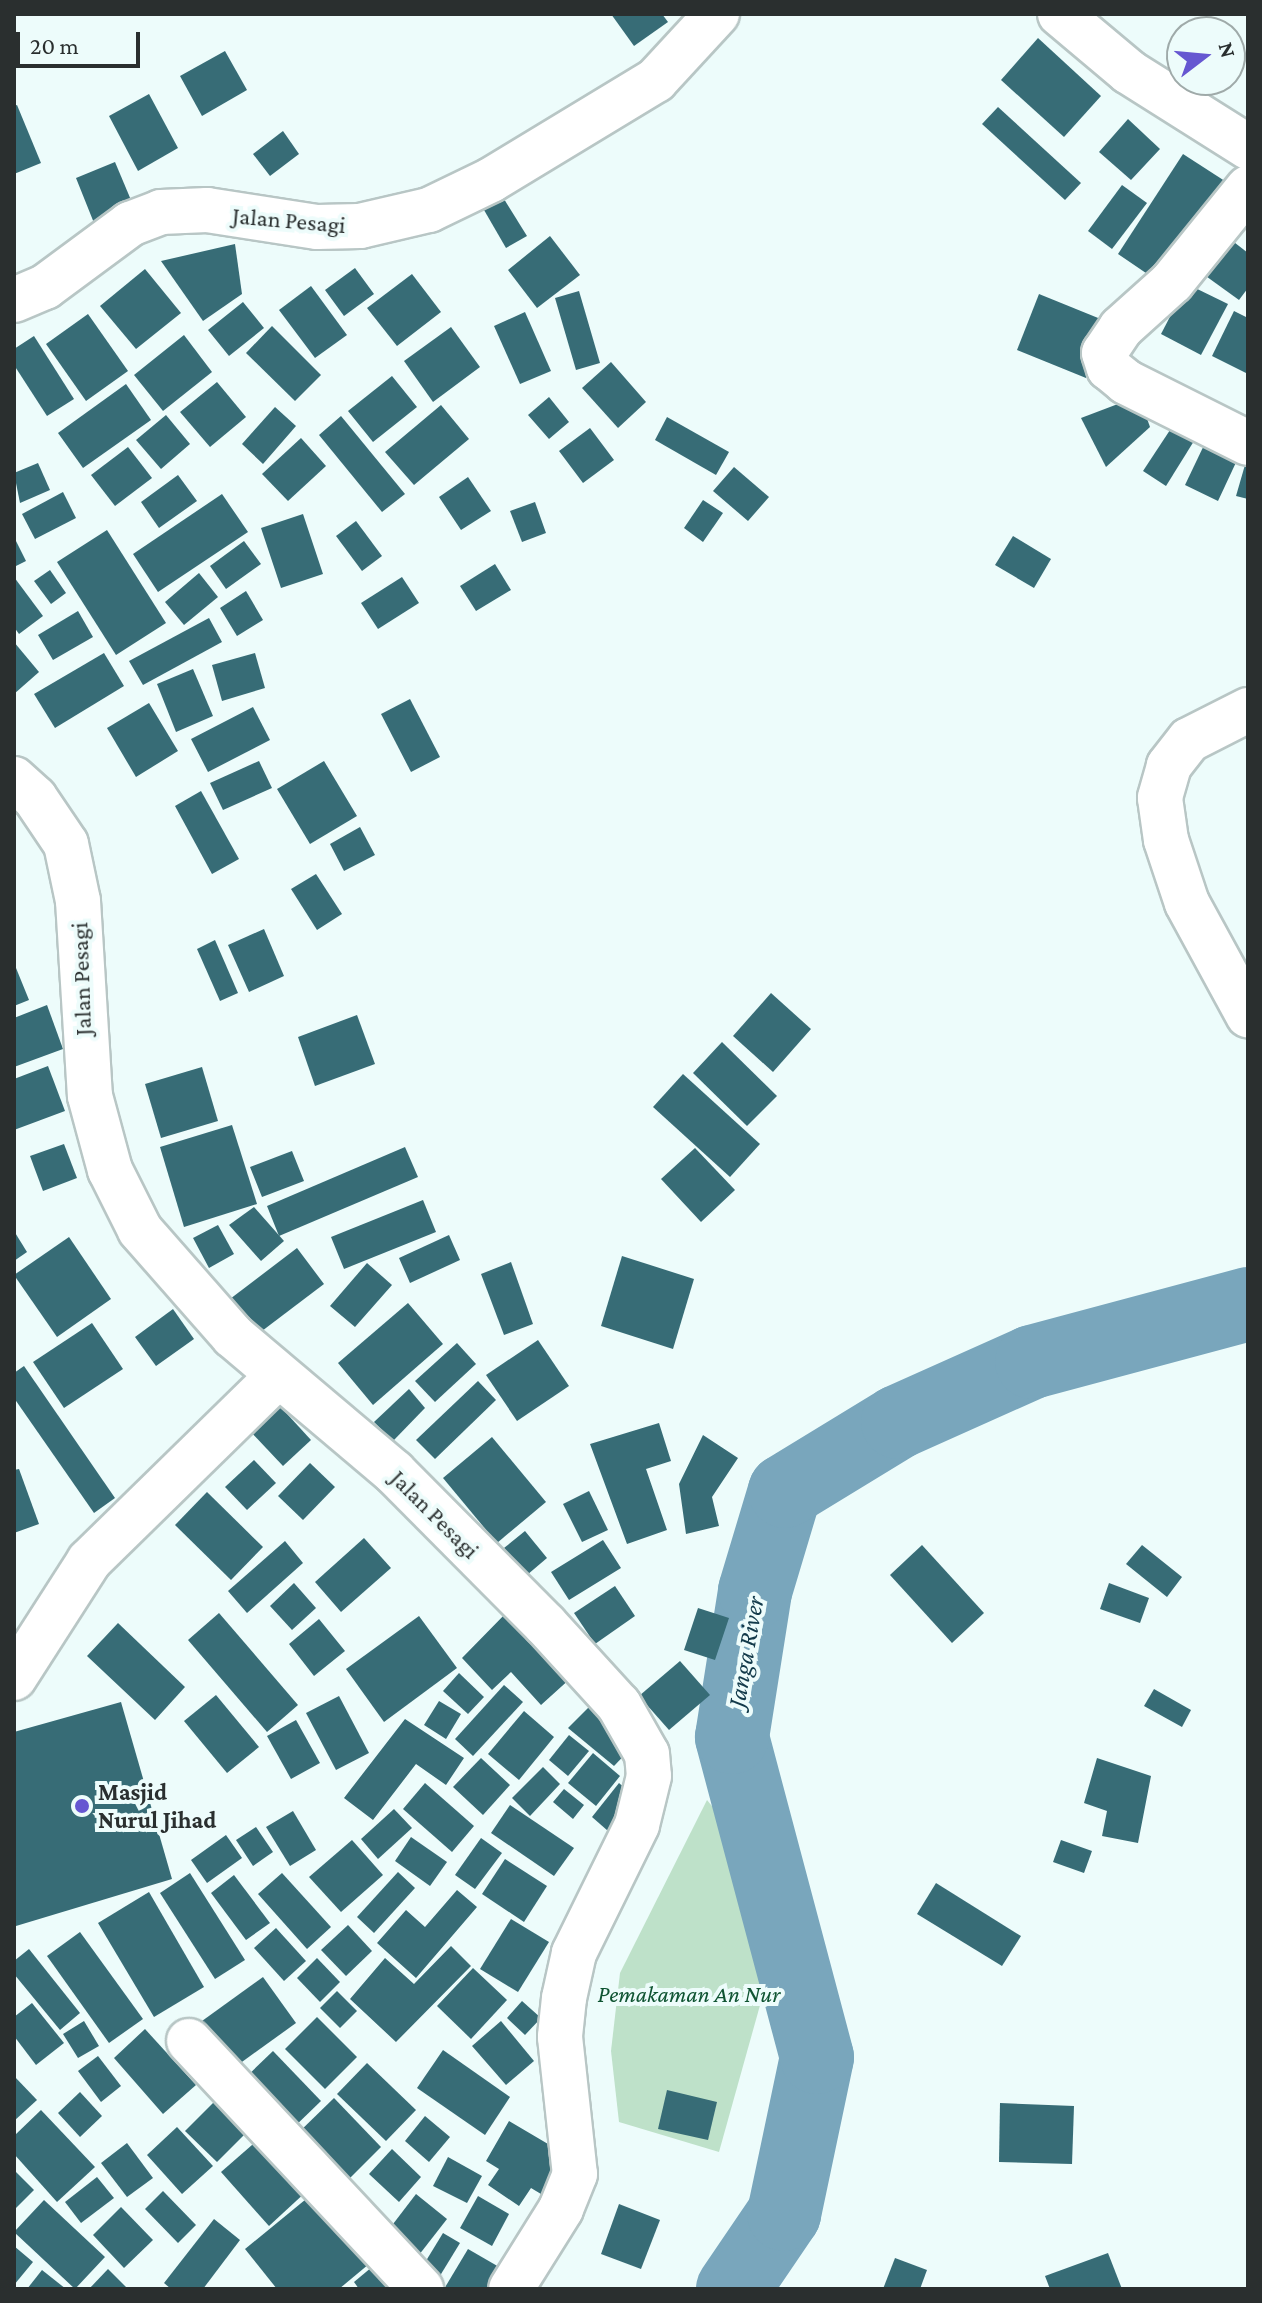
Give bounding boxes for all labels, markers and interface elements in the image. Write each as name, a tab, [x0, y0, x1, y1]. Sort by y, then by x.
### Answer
scale bar	[20, 16, 144, 66]
north arrow	[1166, 16, 1246, 96]
text: 20 m	[30, 32, 79, 59]
text: N	[1214, 39, 1242, 60]
street label: Jalan Pesagi	[231, 201, 347, 239]
street label: Jalan Pesagi	[65, 922, 97, 1036]
street label: Jalan Pesagi	[385, 1464, 485, 1564]
water label: Janga River	[721, 1594, 771, 1710]
place label: Masjid Nurul Jihad	[98, 1778, 216, 1834]
marker: Masjid Nurul Jihad	[73, 1797, 91, 1815]
park label: Pemakaman An Nur	[598, 1980, 780, 2008]

